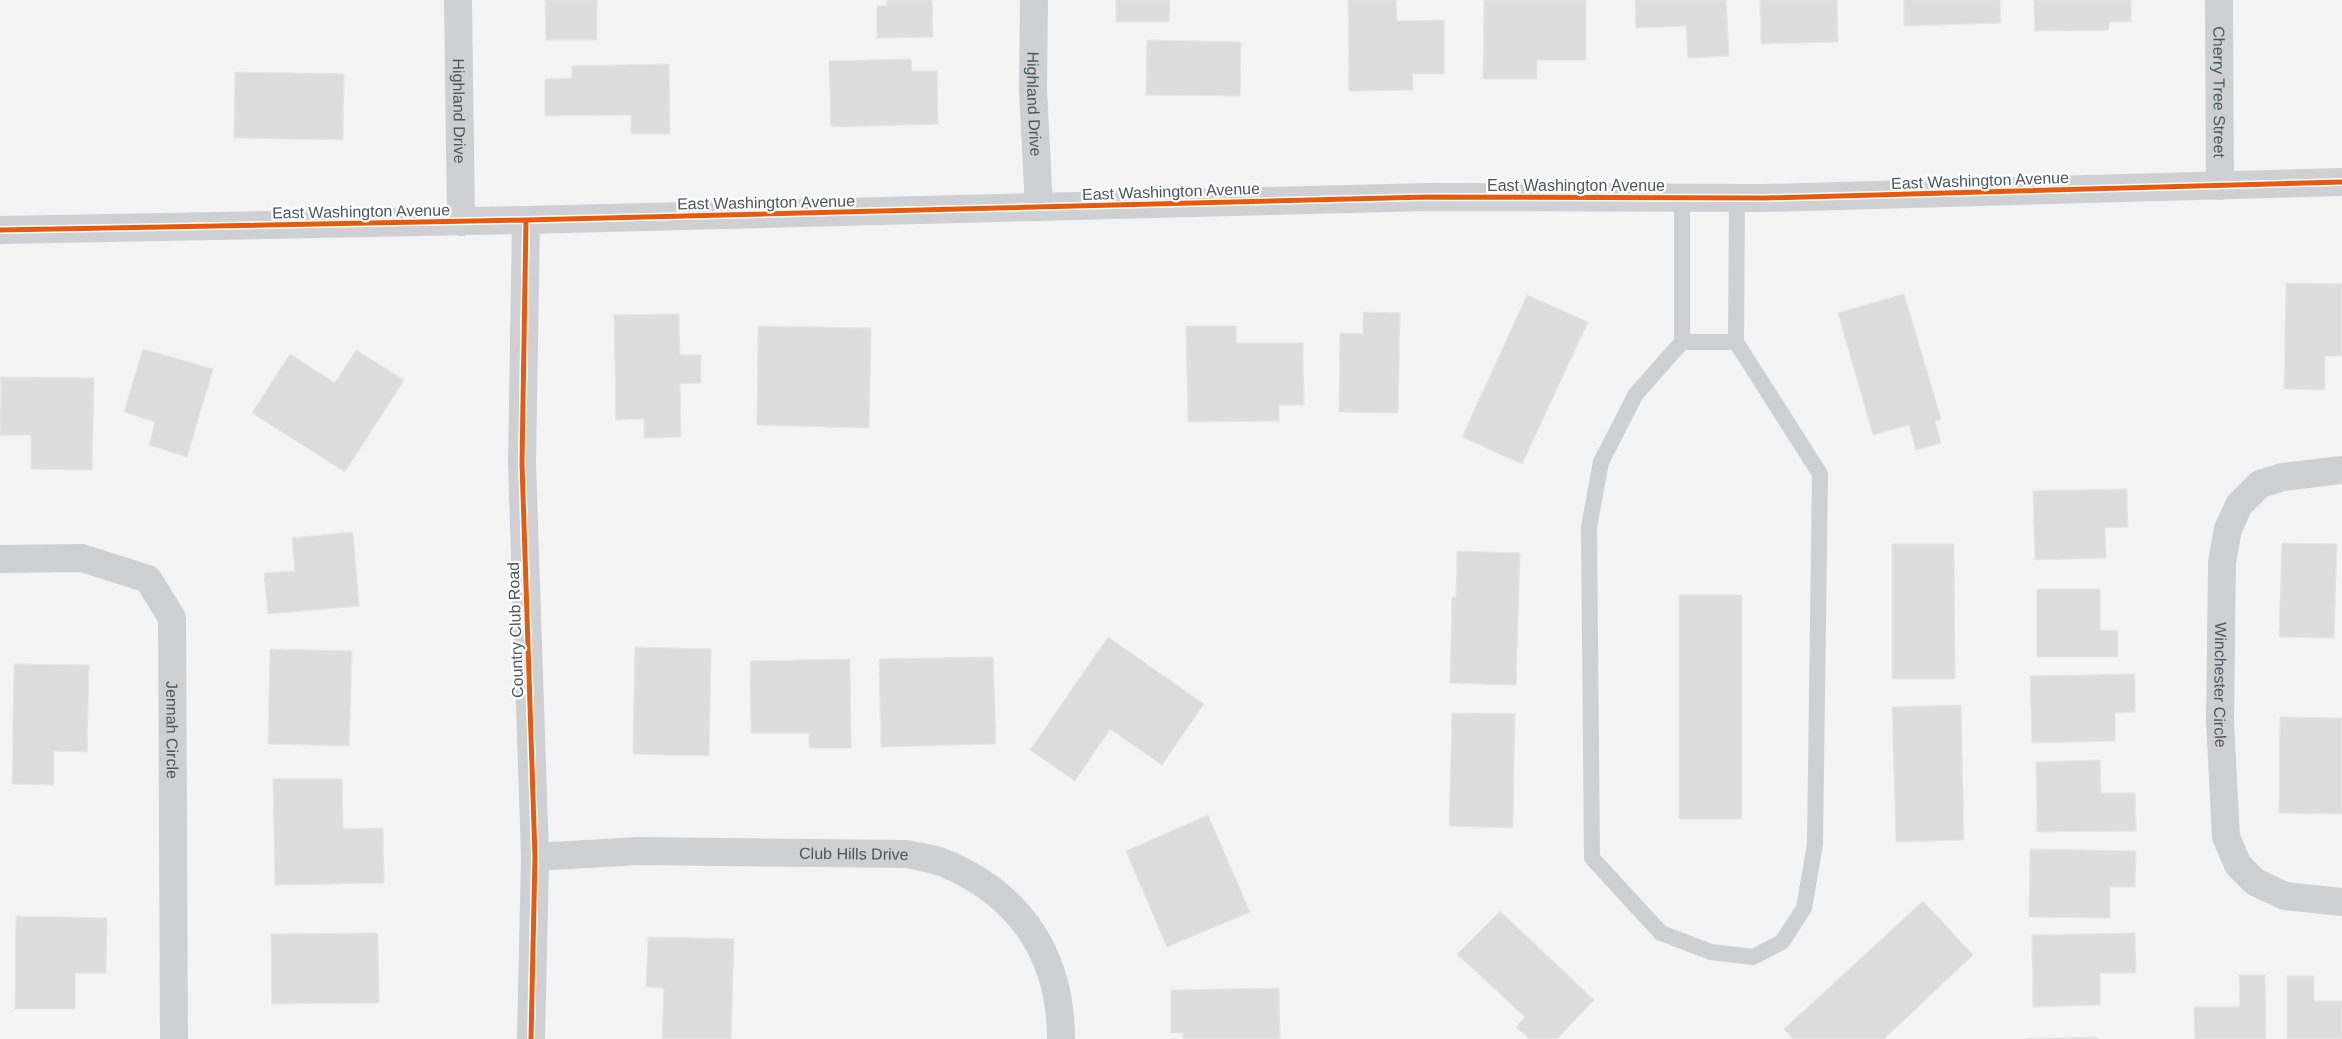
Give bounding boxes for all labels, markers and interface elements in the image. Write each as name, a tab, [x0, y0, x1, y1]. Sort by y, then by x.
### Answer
street label: Cherry Tree Street	[2210, 26, 2228, 158]
street label: Highland Drive	[1024, 51, 1044, 157]
street label: Highland Drive	[450, 58, 468, 164]
street label: East Washington Avenue	[1891, 169, 2069, 192]
street label: East Washington Avenue	[1487, 177, 1665, 194]
street label: East Washington Avenue	[1082, 180, 1260, 203]
street label: East Washington Avenue	[677, 192, 855, 213]
street label: East Washington Avenue	[272, 201, 450, 222]
street label: Country Club Road	[505, 562, 526, 698]
street label: Winchester Circle	[2211, 622, 2229, 748]
street label: Jennah Circle	[163, 681, 181, 779]
street label: Club Hills Drive	[799, 845, 909, 863]

